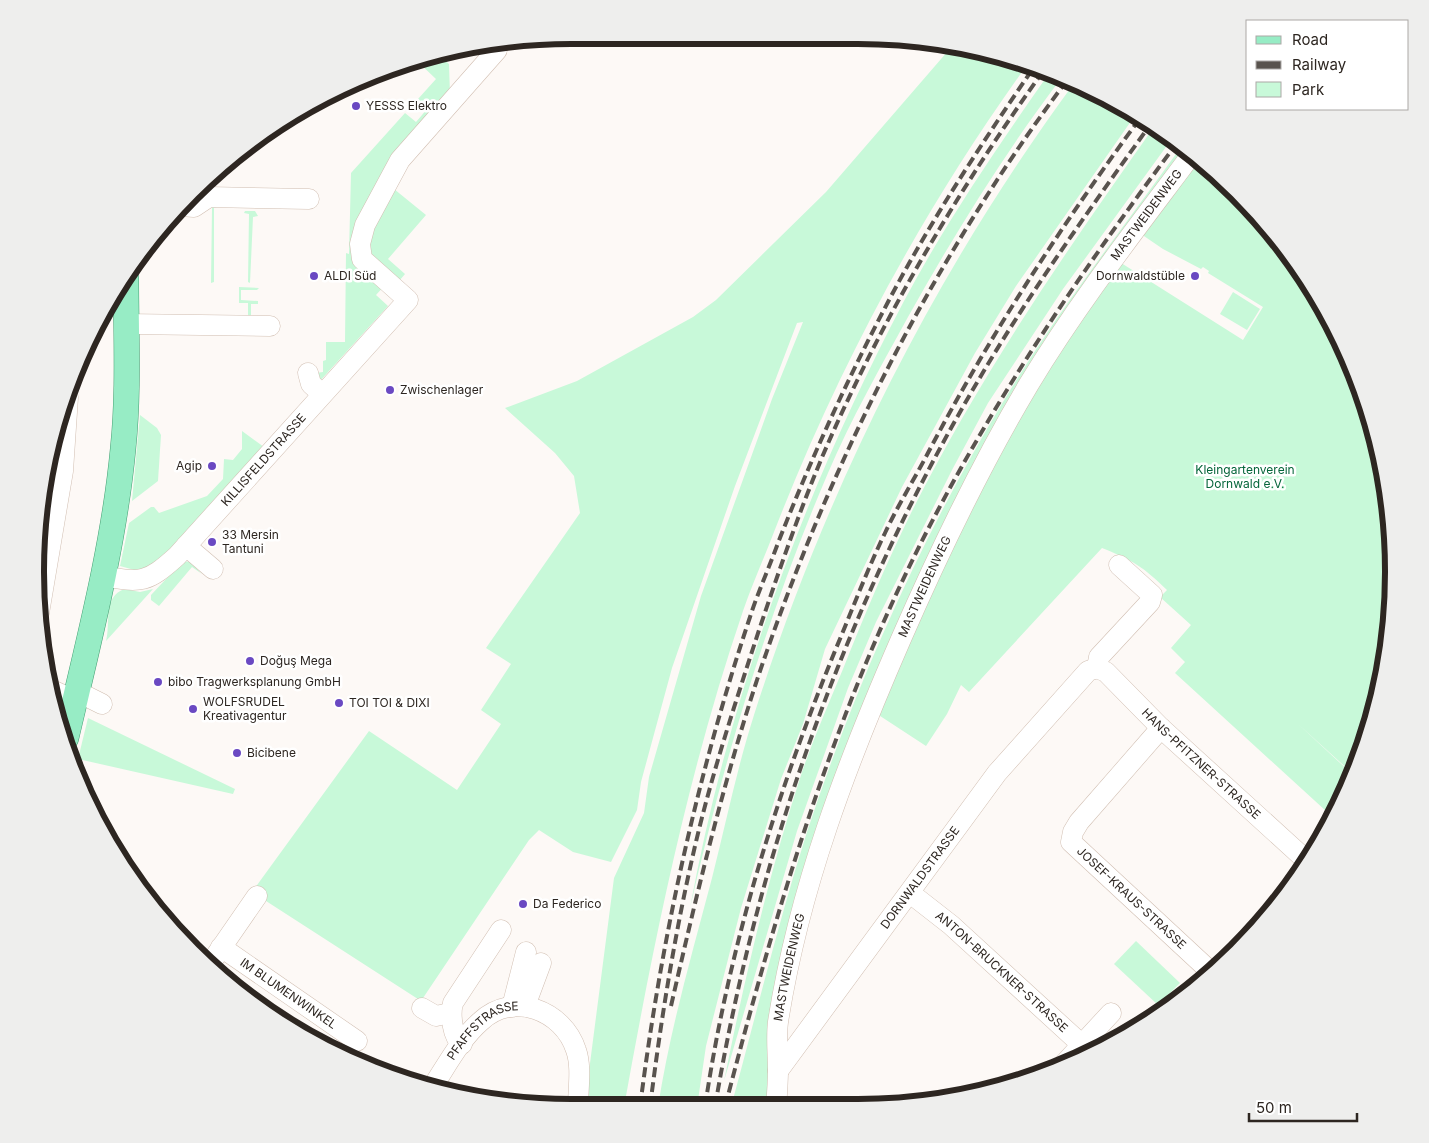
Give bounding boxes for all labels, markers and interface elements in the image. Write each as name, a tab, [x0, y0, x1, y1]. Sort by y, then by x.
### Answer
legend	[1246, 20, 1409, 110]
text: Road	[1292, 30, 1328, 49]
text: Railway	[1292, 55, 1347, 74]
text: Park	[1292, 80, 1325, 99]
place label: YESSS Elektro	[366, 98, 447, 113]
marker: YESSS Elektro	[350, 100, 362, 112]
street label: MASTWEIDENWEG	[1107, 166, 1185, 263]
place label: ALDI Süd	[324, 268, 376, 283]
place label: Dornwaldstüble	[1096, 268, 1185, 283]
marker: ALDI Süd	[308, 270, 320, 282]
marker: Dornwaldstüble	[1189, 270, 1201, 282]
place label: Zwischenlager	[400, 382, 484, 397]
marker: Zwischenlager	[384, 384, 396, 396]
street label: KILLISFELDSTRASSE	[218, 410, 309, 509]
place label: Agip	[176, 458, 202, 473]
marker: Agip	[206, 460, 218, 472]
park label: Kleingartenverein Dornwald e.V.	[1195, 462, 1295, 491]
place label: 33 Mersin Tantuni	[222, 527, 279, 556]
street label: MASTWEIDENWEG	[895, 533, 954, 639]
marker: 33 Mersin Tantuni	[206, 536, 218, 548]
place label: Doğuş Mega	[260, 653, 332, 668]
marker: Doğuş Mega	[244, 655, 256, 667]
place label: bibo Tragwerksplanung GmbH	[168, 674, 341, 689]
marker: bibo Tragwerksplanung GmbH	[152, 676, 164, 688]
place label: WOLFSRUDEL Kreativagentur	[203, 694, 287, 723]
place label: TOI TOI & DIXI	[349, 695, 430, 710]
marker: TOI TOI & DIXI	[333, 697, 345, 709]
marker: WOLFSRUDEL Kreativagentur	[187, 703, 199, 715]
street label: HANS-PFITZNER-STRASSE	[1139, 705, 1264, 822]
place label: Bicibene	[247, 745, 296, 760]
marker: Bicibene	[231, 747, 243, 759]
street label: DORNWALDSTRASSE	[877, 823, 962, 932]
street label: JOSEF-KRAUS-STRASSE	[1074, 843, 1189, 952]
place label: Da Federico	[533, 896, 601, 911]
marker: Da Federico	[517, 898, 529, 910]
street label: ANTON-BRUCKNER-STRASSE	[933, 908, 1071, 1035]
street label: MASTWEIDENWEG	[770, 912, 808, 1022]
street label: IM BLUMENWINKEL	[237, 955, 340, 1032]
street label: PFAFFSTRASSE	[444, 998, 519, 1063]
scale bar	[1249, 1090, 1356, 1122]
text: 50 m	[1256, 1098, 1292, 1117]

